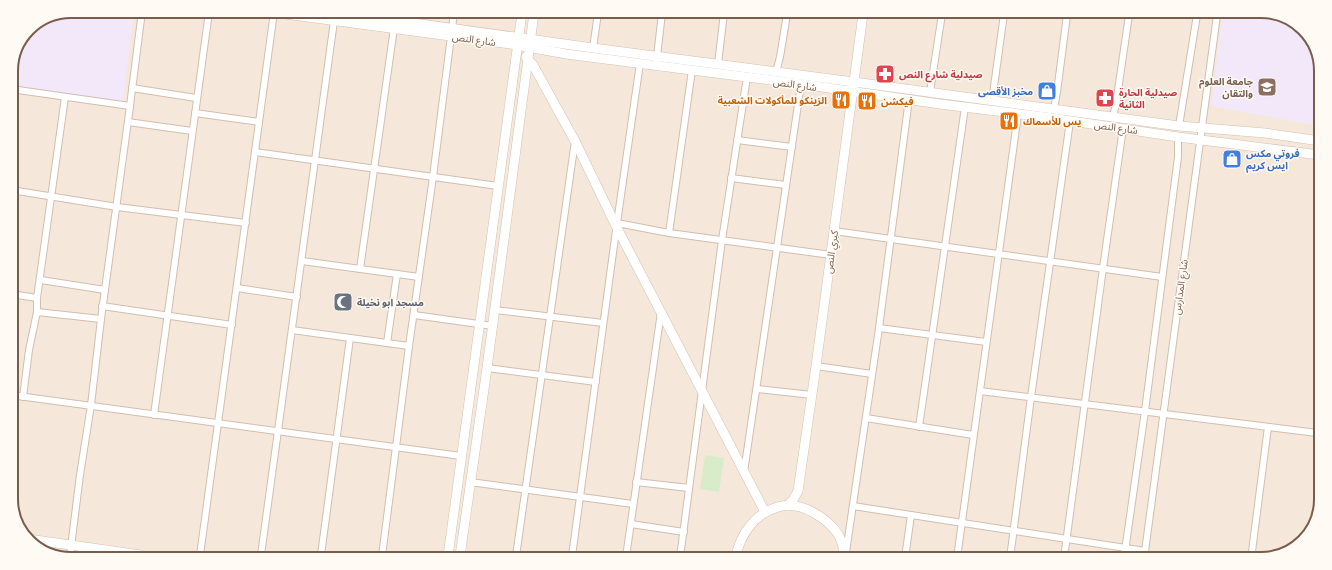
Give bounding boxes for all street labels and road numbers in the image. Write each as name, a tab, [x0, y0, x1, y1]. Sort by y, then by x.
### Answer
street label: شارع النص	[451, 30, 497, 50]
street label: شارع النص	[772, 75, 818, 95]
street label: شارع النص	[1093, 118, 1139, 138]
street label: كبري النص	[822, 229, 842, 275]
street label: شارع المدارس	[1170, 258, 1192, 316]

